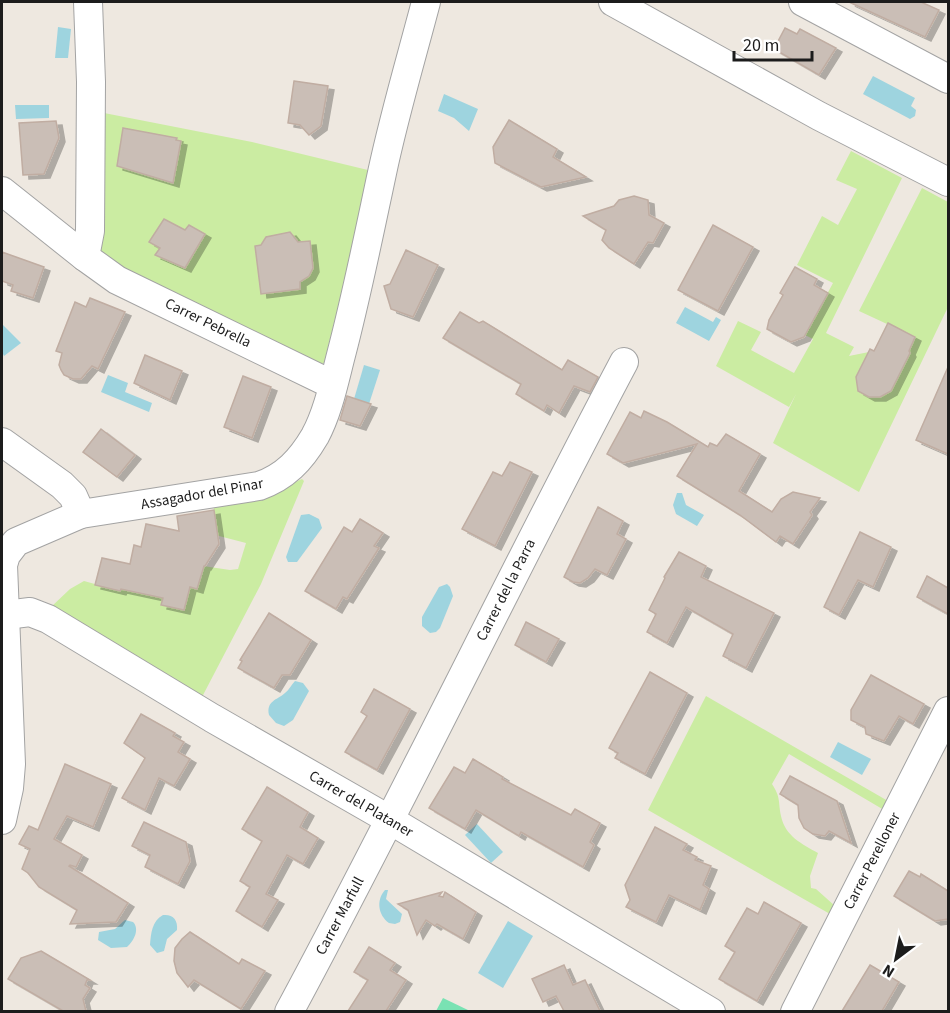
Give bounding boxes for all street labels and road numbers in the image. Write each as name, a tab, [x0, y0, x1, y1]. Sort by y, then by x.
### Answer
street label: Carrer Pebrella	[161, 293, 255, 353]
street label: Assagador del Pinar	[139, 473, 266, 515]
street label: Carrer del la Parra	[471, 535, 541, 645]
street label: Carrer del Plataner	[305, 766, 418, 843]
street label: Carrer Perelloner	[838, 808, 906, 913]
street label: Carrer Marfull	[311, 873, 370, 959]

